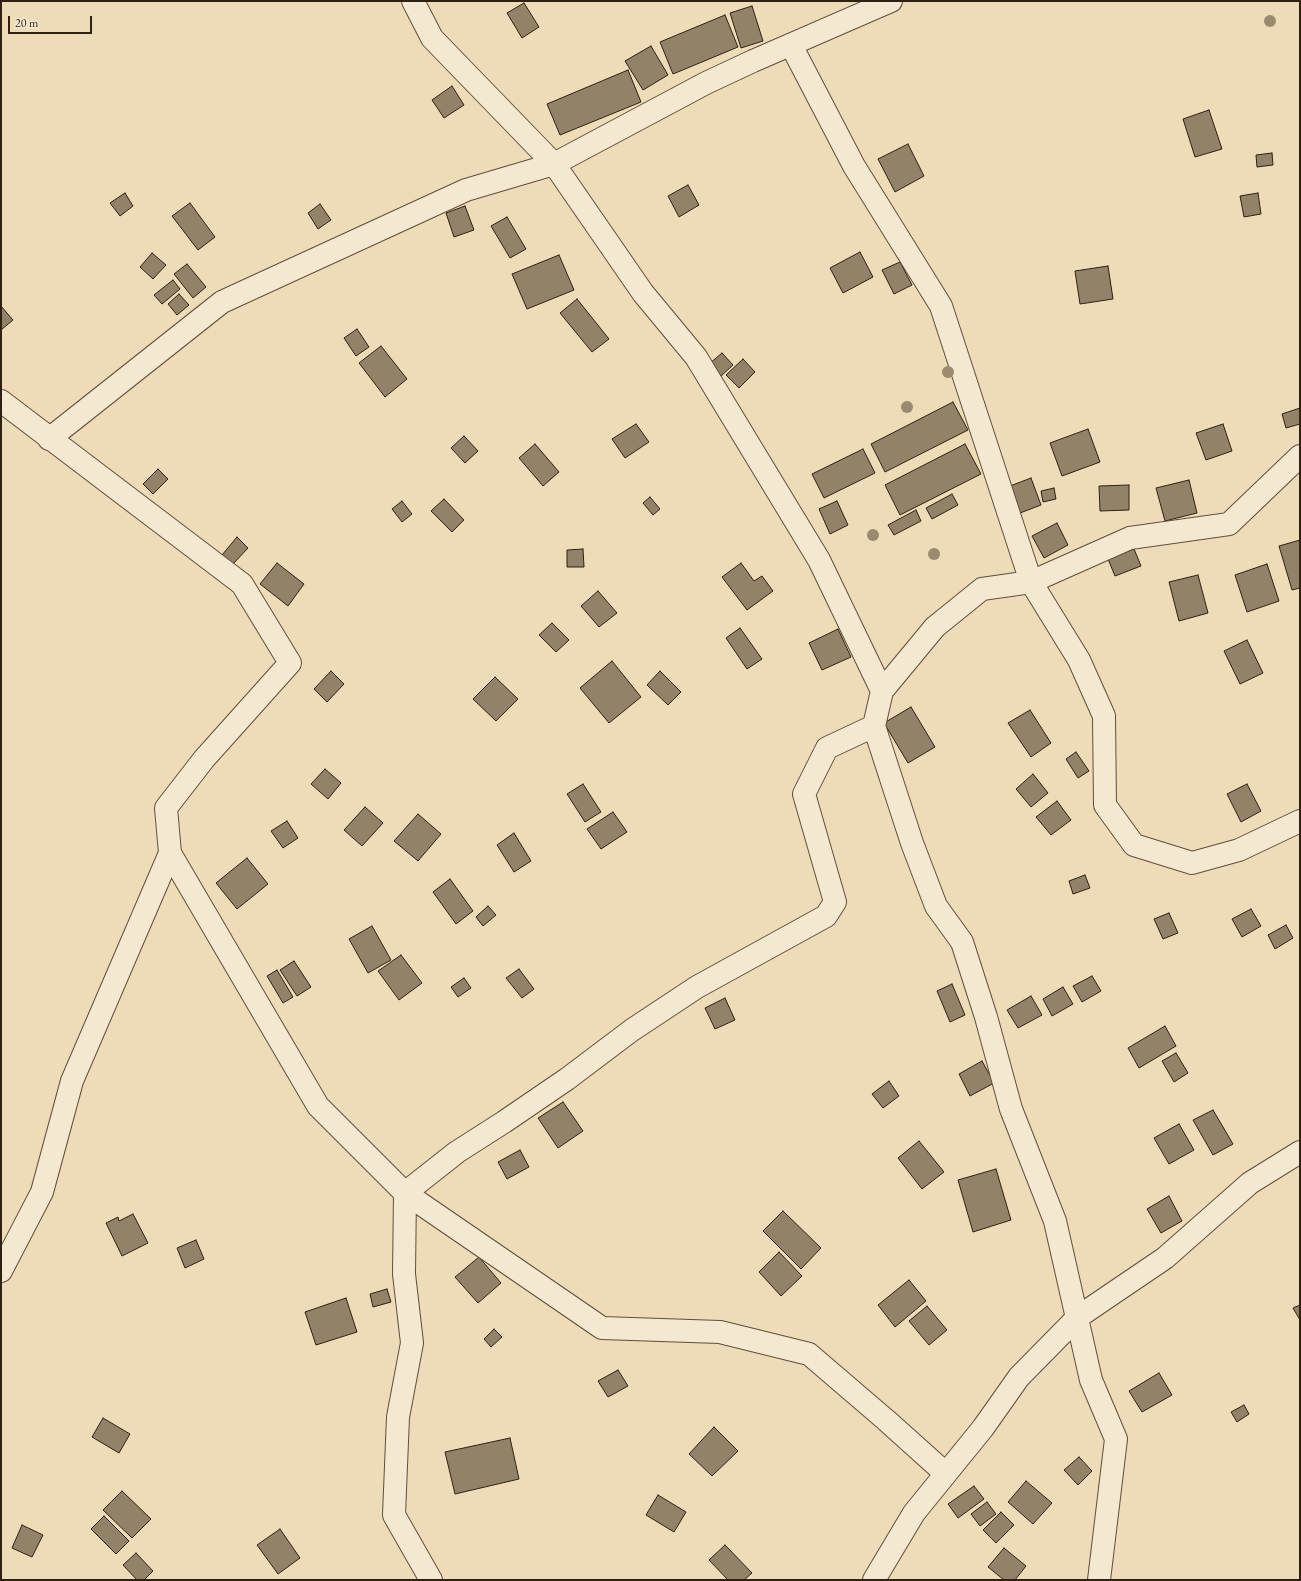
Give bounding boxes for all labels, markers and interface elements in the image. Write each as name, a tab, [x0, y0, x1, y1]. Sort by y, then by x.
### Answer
scale bar	[10, 8, 94, 34]
text: 20 m	[15, 15, 38, 31]

